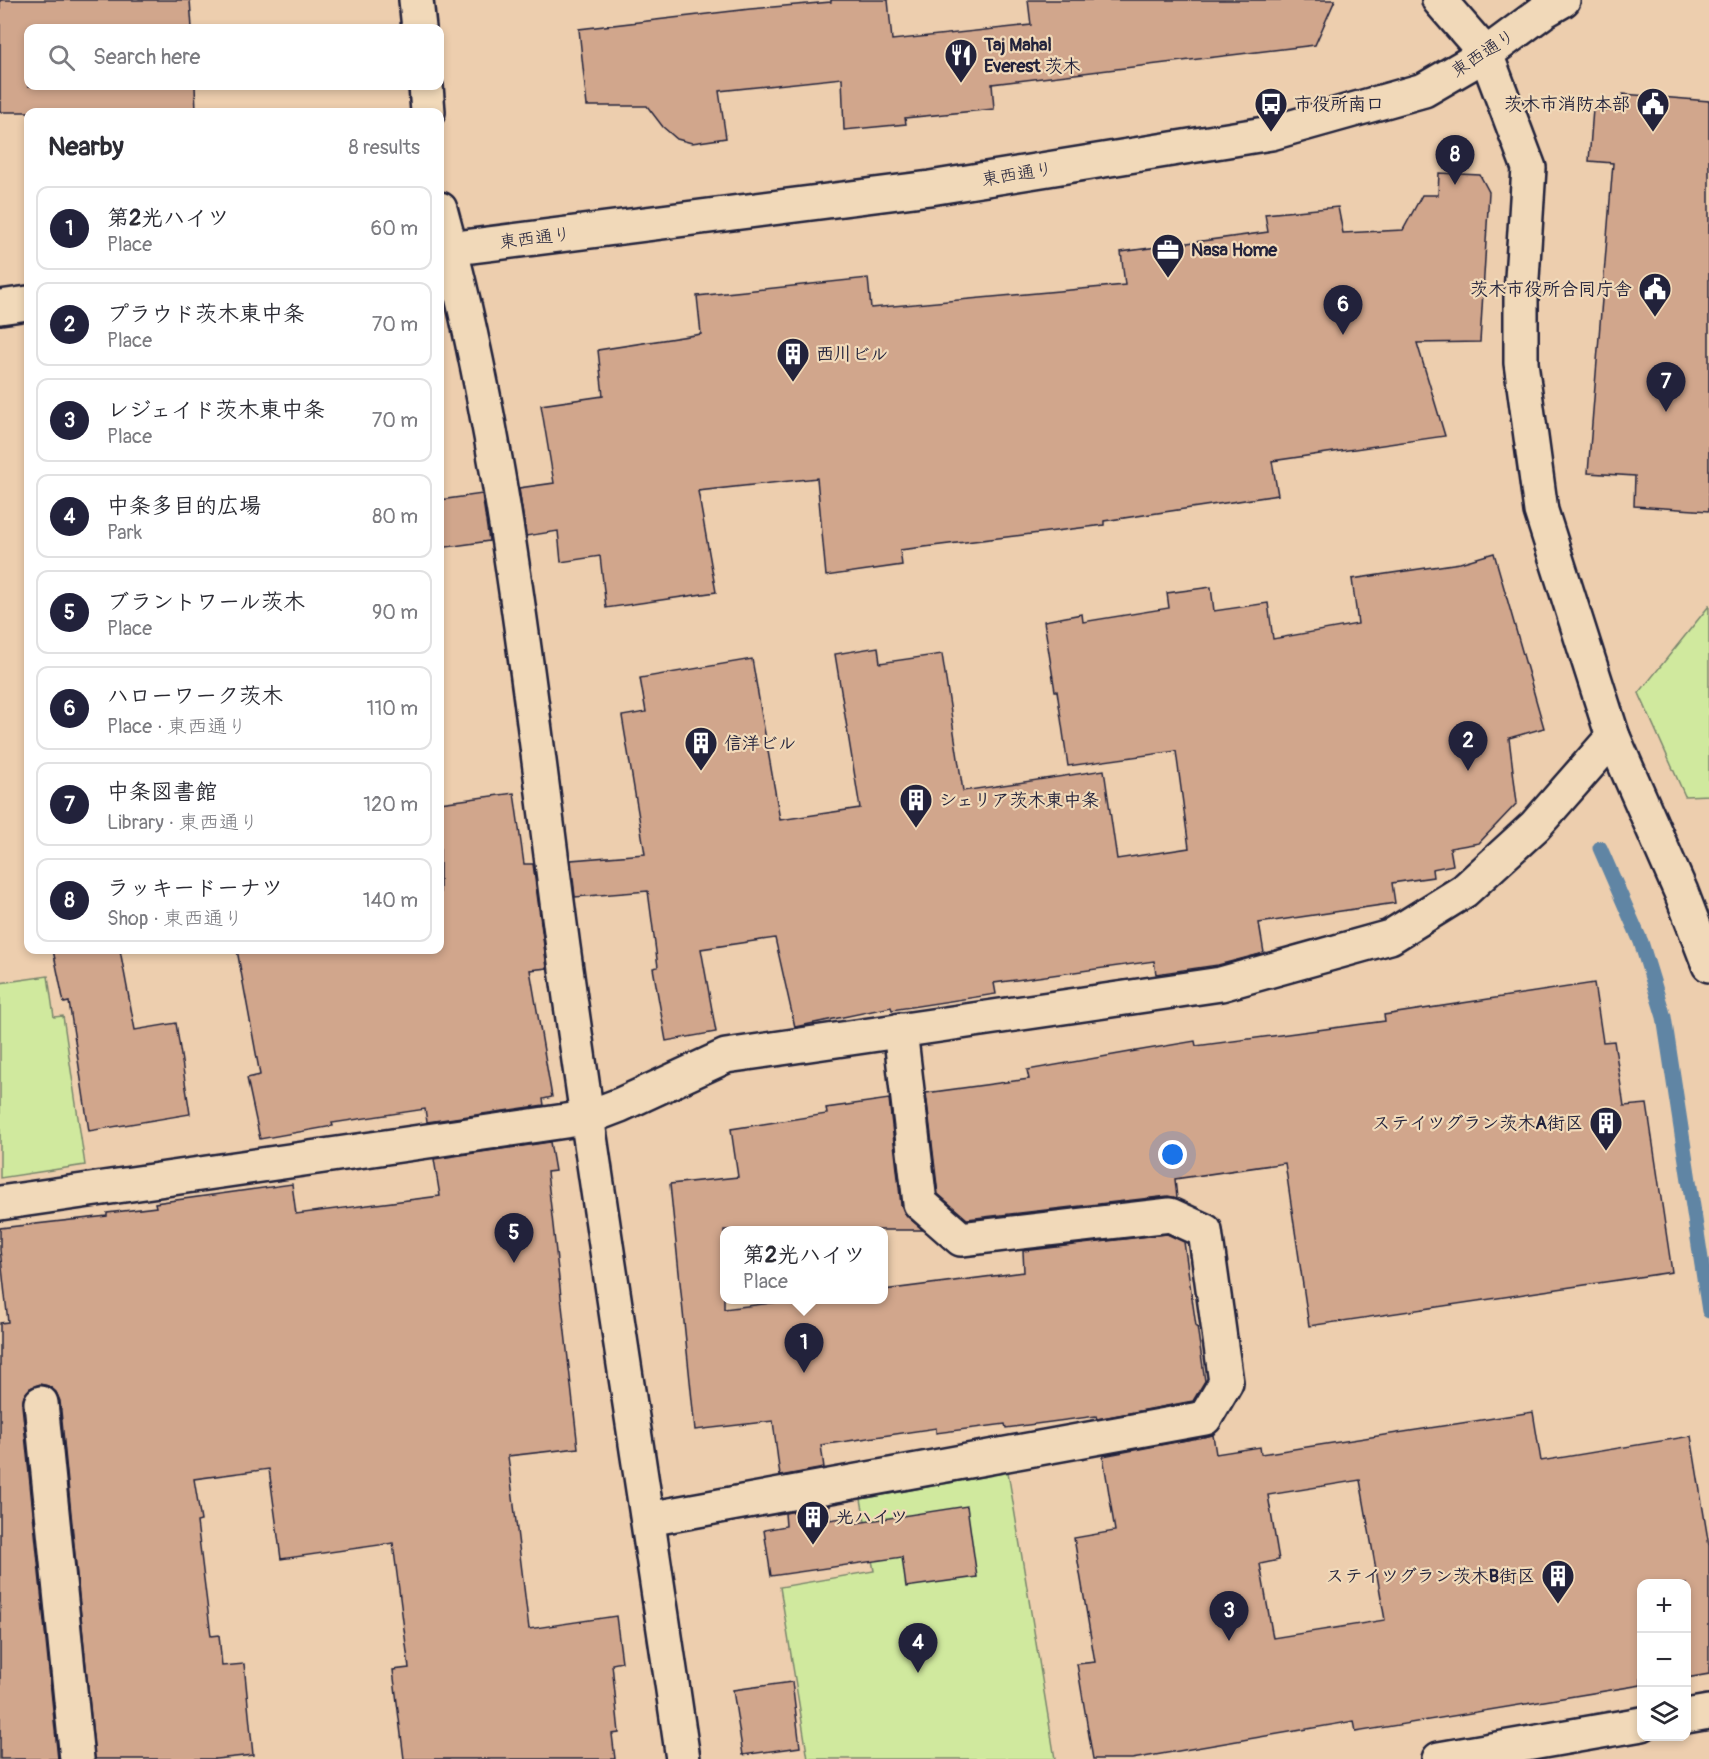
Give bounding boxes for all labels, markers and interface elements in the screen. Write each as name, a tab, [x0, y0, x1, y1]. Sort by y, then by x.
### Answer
search box	[24, 24, 444, 90]
street label: 東西通り	[1447, 24, 1520, 83]
place label: Taj Mahal Everest 茨木	[983, 34, 1080, 78]
restaurant icon: Taj Mahal Everest 茨木	[943, 37, 979, 84]
icon: search	[45, 41, 78, 74]
text: Search here	[93, 43, 200, 71]
bus stop icon: 市役所南口	[1253, 86, 1289, 133]
public building icon: 茨木市消防本部	[1635, 86, 1671, 133]
place label: 市役所南口	[1294, 93, 1384, 116]
place label: 茨木市消防本部	[1504, 93, 1630, 116]
text: Nearby	[48, 131, 124, 163]
text: 8 results	[349, 135, 420, 160]
pin: 8	[1436, 136, 1474, 185]
street label: 東西通り	[980, 158, 1054, 191]
text: 第2光ハイツ	[107, 204, 229, 232]
text: 1	[66, 216, 73, 241]
text: 60 m	[371, 216, 418, 241]
street label: 東西通り	[498, 223, 572, 254]
text: Place	[107, 232, 152, 257]
office icon: Nasa Home	[1150, 232, 1186, 279]
place label: Nasa Home	[1191, 239, 1278, 262]
public building icon: 茨木市役所合同庁舎	[1637, 271, 1673, 318]
place label: 茨木市役所合同庁舎	[1470, 278, 1632, 301]
pin: 6	[1324, 286, 1362, 335]
text: プラウド茨木東中条	[107, 300, 305, 328]
text: 2	[64, 312, 75, 337]
text: 70 m	[372, 312, 418, 337]
text: Place	[107, 328, 152, 353]
building icon: 西川ビル	[775, 336, 811, 383]
place label: 西川ビル	[816, 343, 888, 366]
pin: 7	[1646, 362, 1686, 412]
text: レジェイド茨木東中条	[107, 396, 325, 424]
text: 3	[64, 408, 75, 433]
text: 70 m	[372, 408, 418, 433]
text: Place	[107, 424, 152, 449]
text: 中条多目的広場	[107, 492, 261, 520]
text: 4	[64, 504, 75, 529]
text: 80 m	[372, 504, 418, 529]
text: Park	[107, 520, 142, 545]
text: ブラントワール茨木	[107, 588, 305, 616]
text: 5	[64, 600, 75, 625]
text: 90 m	[372, 600, 418, 625]
text: Place	[107, 616, 152, 641]
text: ハローワーク茨木	[107, 682, 283, 710]
text: 6	[64, 696, 75, 721]
text: 110 m	[367, 696, 418, 721]
text: Place · 東西通り	[107, 714, 247, 739]
pin: 2	[1448, 722, 1488, 771]
building icon: 信洋ビル	[683, 725, 719, 772]
place label: 信洋ビル	[724, 732, 796, 755]
text: 中条図書館	[107, 778, 217, 806]
building icon: シェリア茨木東中条	[898, 782, 934, 829]
place label: シェリア茨木東中条	[939, 789, 1100, 812]
text: 7	[64, 792, 75, 817]
text: 120 m	[363, 792, 418, 817]
text: Library · 東西通り	[107, 810, 259, 835]
text: ラッキードーナツ	[107, 874, 283, 902]
text: 8	[64, 888, 75, 913]
text: 140 m	[363, 888, 418, 913]
text: Shop · 東西通り	[107, 906, 244, 931]
building icon: ステイツグラン茨木A街区	[1588, 1105, 1624, 1152]
place label: ステイツグラン茨木A街区	[1372, 1112, 1583, 1135]
your location	[1158, 1140, 1187, 1169]
pin: 5	[494, 1214, 534, 1263]
popup	[720, 1226, 888, 1304]
text: 第2光ハイツ	[743, 1241, 865, 1269]
text: Place	[743, 1269, 788, 1294]
pin: 1	[784, 1324, 824, 1373]
building icon: 光ハイツ	[795, 1499, 831, 1546]
place label: 光ハイツ	[836, 1506, 908, 1529]
building icon: ステイツグラン茨木B街区	[1540, 1558, 1576, 1605]
place label: ステイツグラン茨木B街区	[1326, 1565, 1535, 1588]
map controls	[1637, 1579, 1691, 1741]
button: +	[1637, 1579, 1691, 1633]
pin: 3	[1210, 1592, 1248, 1641]
pin: 4	[898, 1624, 938, 1673]
button: −	[1637, 1633, 1691, 1687]
button: layers	[1637, 1687, 1691, 1741]

